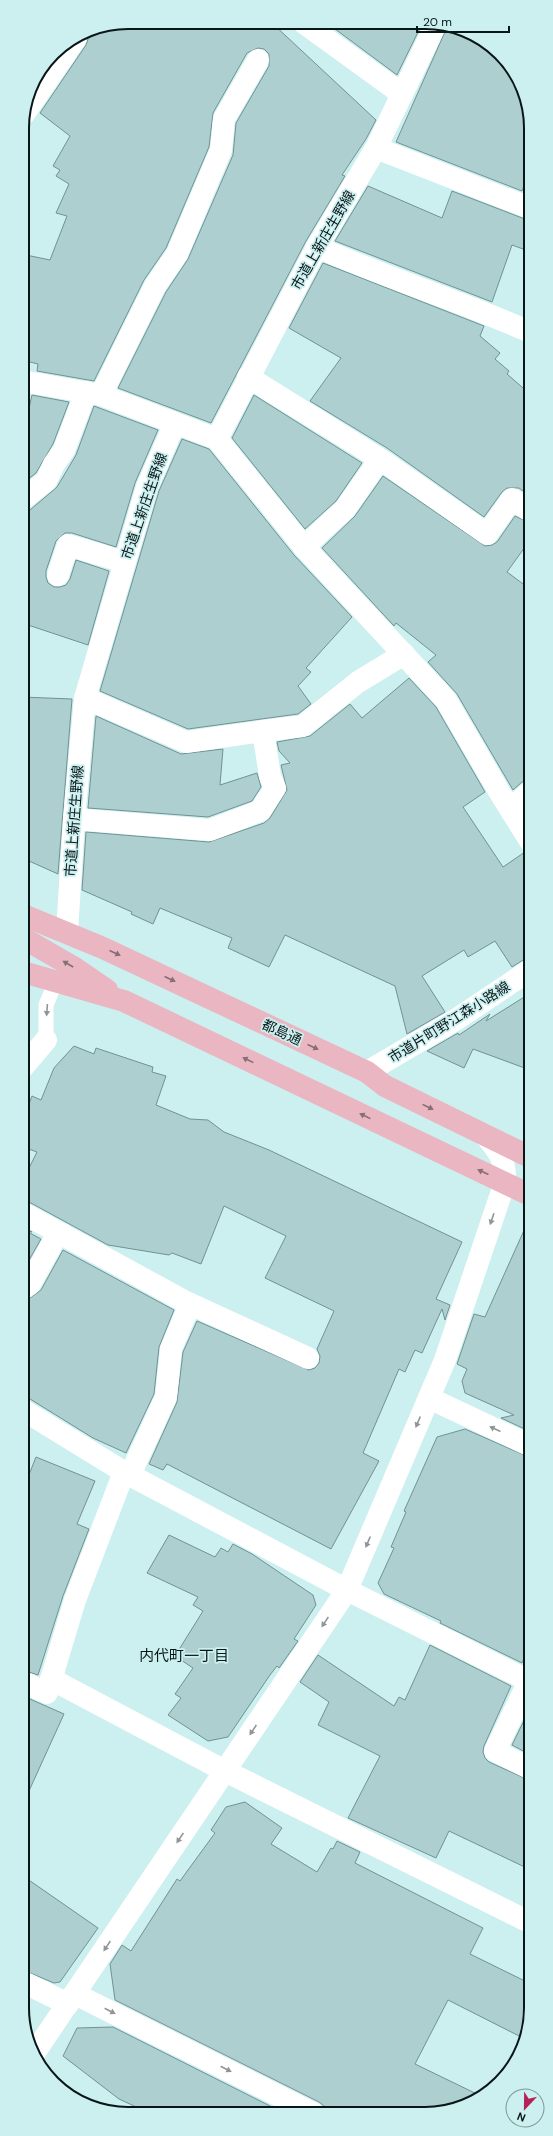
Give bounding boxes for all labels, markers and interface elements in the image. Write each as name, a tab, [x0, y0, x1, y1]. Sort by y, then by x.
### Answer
scale bar	[417, 8, 509, 34]
text: 20 m	[423, 14, 452, 30]
street label: 市道上新庄生野線	[287, 187, 359, 293]
street label: 市道上新庄生野線	[117, 450, 171, 562]
street label: 市道上新庄生野線	[61, 765, 87, 877]
one-way arrow	[109, 950, 120, 956]
one-way arrow	[62, 961, 74, 968]
one-way arrow	[165, 976, 176, 982]
street label: 市道片町野江森小路線	[385, 977, 513, 1067]
one-way arrow	[43, 1003, 50, 1016]
street label: 都島通	[259, 1015, 305, 1049]
one-way arrow	[308, 1044, 319, 1050]
one-way arrow	[242, 1057, 254, 1063]
one-way arrow	[422, 1104, 433, 1110]
one-way arrow	[360, 1113, 371, 1119]
one-way arrow	[477, 1169, 488, 1175]
one-way arrow	[489, 1214, 495, 1226]
one-way arrow	[415, 1416, 421, 1428]
one-way arrow	[490, 1426, 501, 1432]
one-way arrow	[364, 1536, 370, 1548]
one-way arrow	[321, 1617, 329, 1627]
district label: 内代町一丁目	[139, 1646, 229, 1666]
one-way arrow	[249, 1725, 257, 1735]
one-way arrow	[176, 1833, 184, 1843]
one-way arrow	[103, 1941, 111, 1951]
one-way arrow	[104, 2008, 115, 2014]
one-way arrow	[220, 2066, 232, 2072]
north arrow	[505, 2088, 545, 2128]
text: N	[515, 2109, 528, 2125]

